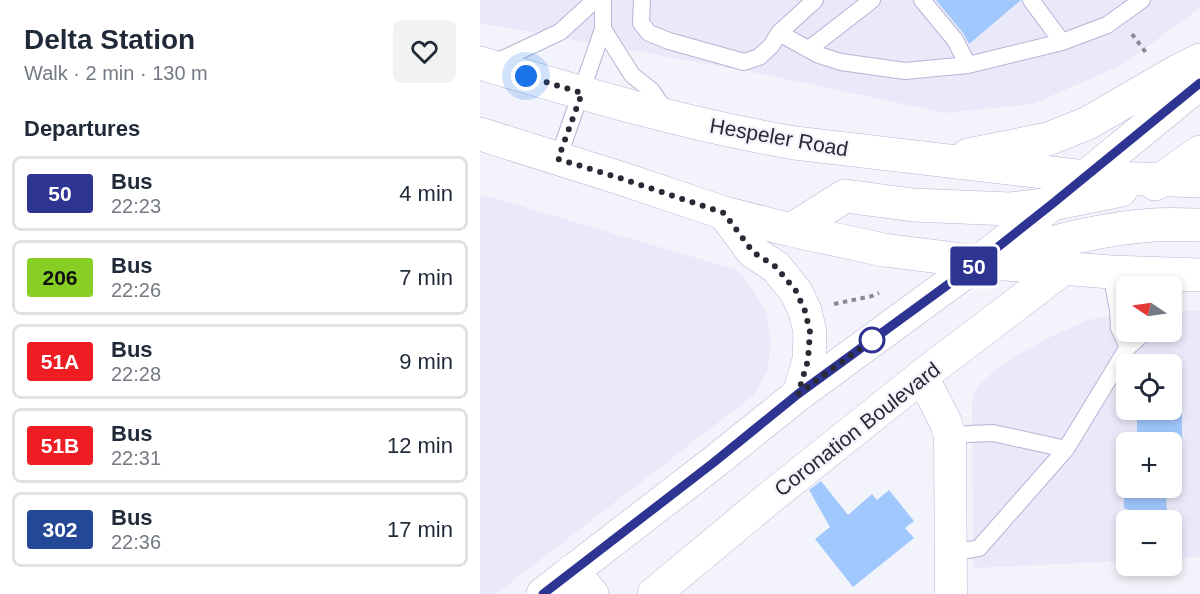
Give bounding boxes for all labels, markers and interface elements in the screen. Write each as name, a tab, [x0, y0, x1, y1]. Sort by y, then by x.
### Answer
button: heart	[393, 20, 456, 83]
text: Delta Station	[24, 24, 195, 55]
your location	[511, 61, 541, 91]
text: Walk · 2 min · 130 m	[24, 62, 208, 84]
street label: Hespeler Road	[708, 114, 850, 160]
text: Departures	[24, 116, 140, 141]
text: Bus	[111, 169, 153, 194]
text: 4 min	[399, 181, 453, 206]
text: 50	[48, 182, 72, 205]
text: 22:23	[111, 195, 161, 217]
line badge: 50	[947, 246, 1001, 286]
text: Bus	[111, 253, 153, 278]
text: 50	[962, 255, 986, 278]
text: 7 min	[399, 265, 453, 290]
text: 206	[42, 266, 78, 289]
north arrow	[1116, 276, 1182, 342]
map controls	[1116, 276, 1182, 576]
text: 22:26	[111, 279, 161, 301]
unlabelled marker	[859, 327, 885, 353]
text: Bus	[111, 337, 153, 362]
text: 9 min	[399, 349, 453, 374]
text: 51A	[41, 350, 79, 373]
button: locate	[1116, 354, 1182, 420]
street label: Coronation Boulevard	[770, 357, 944, 501]
text: 22:28	[111, 363, 161, 385]
text: Bus	[111, 421, 153, 446]
button: +	[1116, 432, 1182, 498]
text: 12 min	[387, 433, 453, 458]
text: 51B	[41, 434, 79, 457]
text: 22:31	[111, 447, 161, 469]
text: Bus	[111, 505, 153, 530]
button: −	[1116, 510, 1182, 576]
text: 17 min	[387, 517, 453, 542]
text: 302	[42, 518, 78, 541]
text: 22:36	[111, 531, 161, 553]

